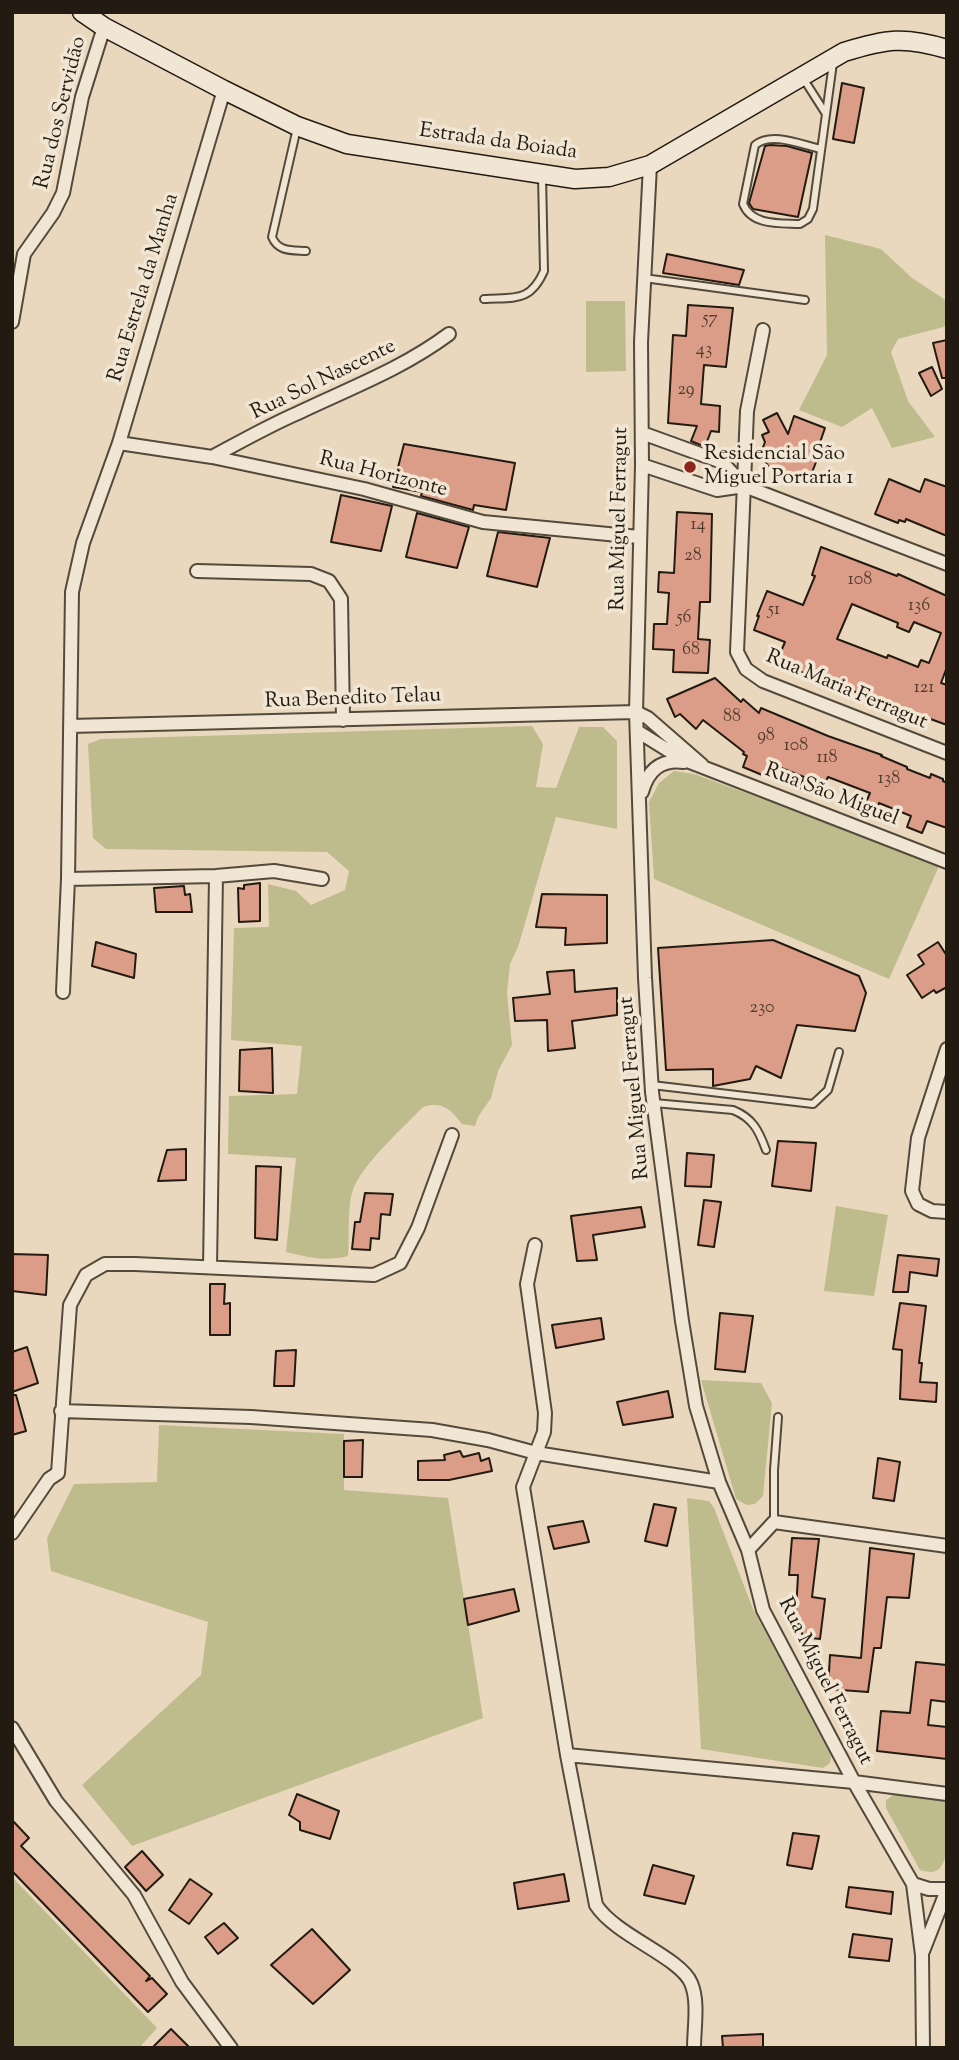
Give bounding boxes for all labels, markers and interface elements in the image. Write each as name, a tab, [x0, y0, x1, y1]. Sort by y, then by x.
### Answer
street label: Rua dos Servidão	[31, 34, 93, 192]
street label: Estrada da Boiada	[418, 119, 578, 167]
street label: Rua Estrela da Manha	[104, 191, 186, 385]
house number: 57	[702, 309, 718, 331]
street label: Rua Sol Nascente	[247, 335, 401, 427]
house number: 43	[696, 340, 712, 362]
house number: 29	[677, 380, 695, 402]
street label: Rua Miguel Ferragut	[607, 427, 635, 611]
place label: Residencial São Miguel Portaria 1	[704, 442, 854, 492]
street label: Rua Horizonte	[316, 448, 450, 504]
marker: Residencial São Miguel Portaria 1	[682, 459, 698, 475]
house number: 14	[690, 515, 706, 537]
house number: 28	[684, 546, 702, 568]
house number: 108	[848, 570, 872, 592]
house number: 136	[908, 596, 930, 618]
house number: 51	[768, 600, 780, 622]
house number: 56	[676, 608, 692, 630]
house number: 68	[682, 640, 700, 662]
street label: Rua Maria Ferragut	[761, 646, 931, 736]
house number: 121	[914, 678, 934, 700]
street label: Rua Benedito Telau	[264, 684, 442, 716]
house number: 88	[723, 707, 741, 729]
house number: 98	[757, 726, 775, 748]
house number: 108	[784, 736, 808, 758]
house number: 118	[816, 748, 838, 770]
street label: Rua São Miguel	[760, 759, 902, 833]
house number: 138	[878, 769, 900, 791]
street label: Rua Miguel Ferragut	[615, 995, 657, 1181]
house number: 230	[749, 998, 775, 1020]
street label: Rua Miguel Ferragut	[771, 1594, 877, 1770]

